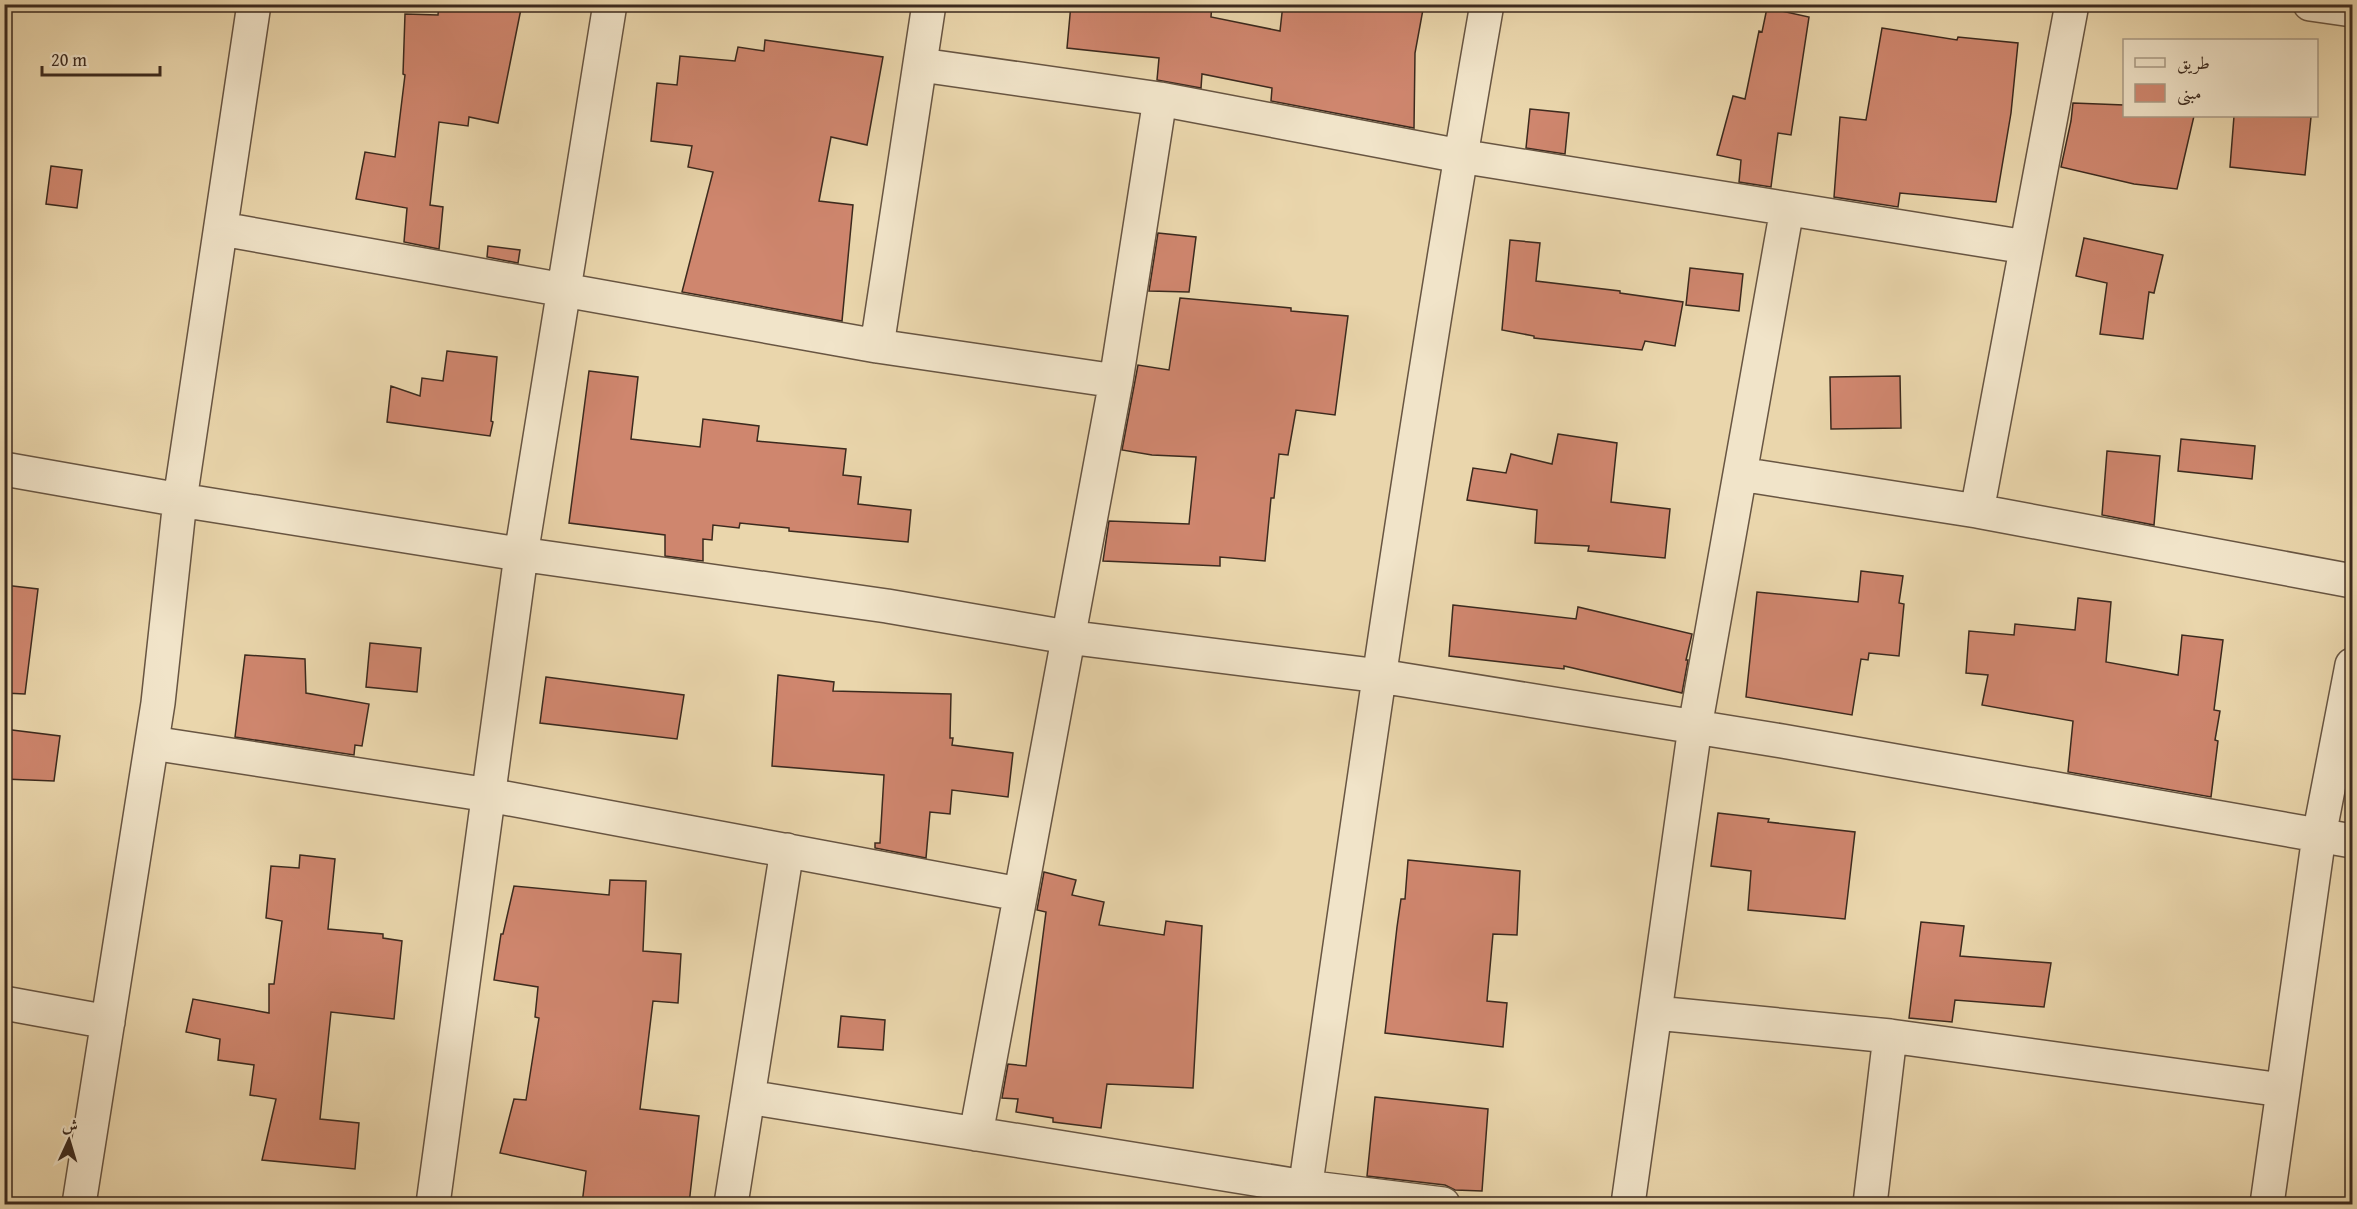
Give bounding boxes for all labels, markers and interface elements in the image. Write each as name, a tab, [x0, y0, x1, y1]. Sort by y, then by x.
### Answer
scale bar	[42, 39, 160, 77]
legend	[2123, 39, 2318, 117]
text: 20 m	[51, 46, 87, 73]
text: طريق	[2177, 49, 2210, 76]
text: مبنى	[2177, 79, 2202, 106]
north arrow	[39, 1110, 99, 1170]
text: ش	[61, 1113, 79, 1138]

